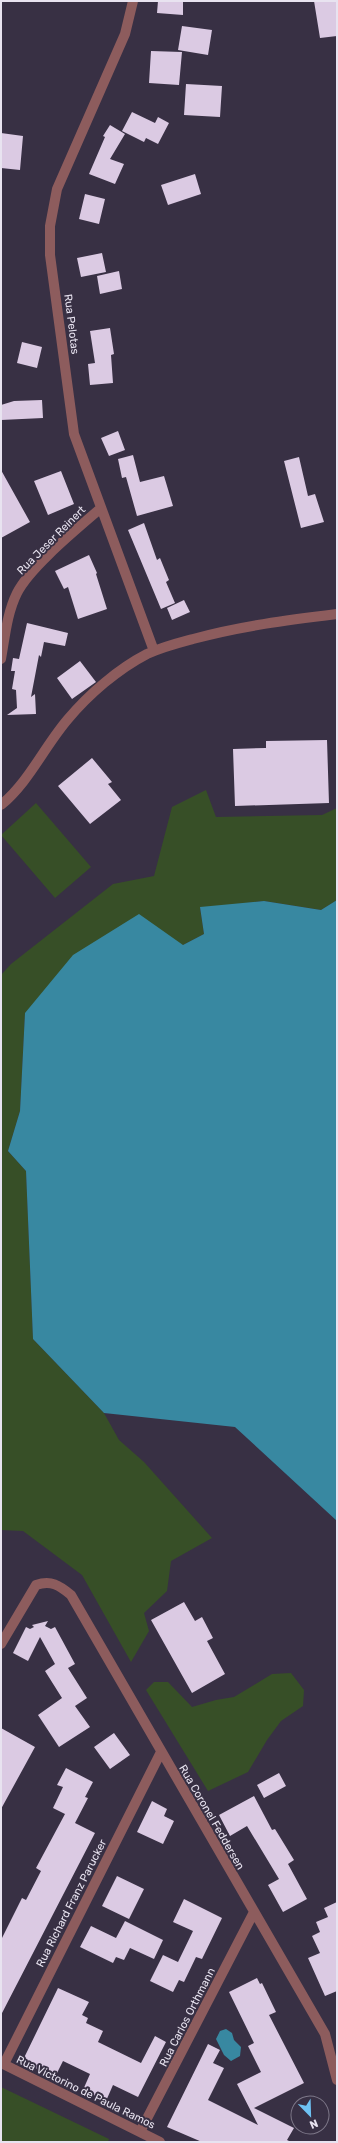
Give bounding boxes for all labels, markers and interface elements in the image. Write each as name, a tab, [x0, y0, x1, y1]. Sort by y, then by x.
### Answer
street label: Rua Pelotas	[61, 293, 82, 355]
street label: Rua Jeser Reinert	[14, 503, 89, 577]
street label: Rua Coronel Feddersen	[176, 1762, 247, 1872]
street label: Rua Richard Franz Parucker	[33, 1836, 110, 1969]
street label: Rua Carlos Orthmann	[157, 1966, 218, 2069]
street label: Rua Victorino de Paula Ramos	[14, 2053, 158, 2132]
north arrow	[290, 2095, 330, 2135]
text: N	[307, 2116, 320, 2131]

